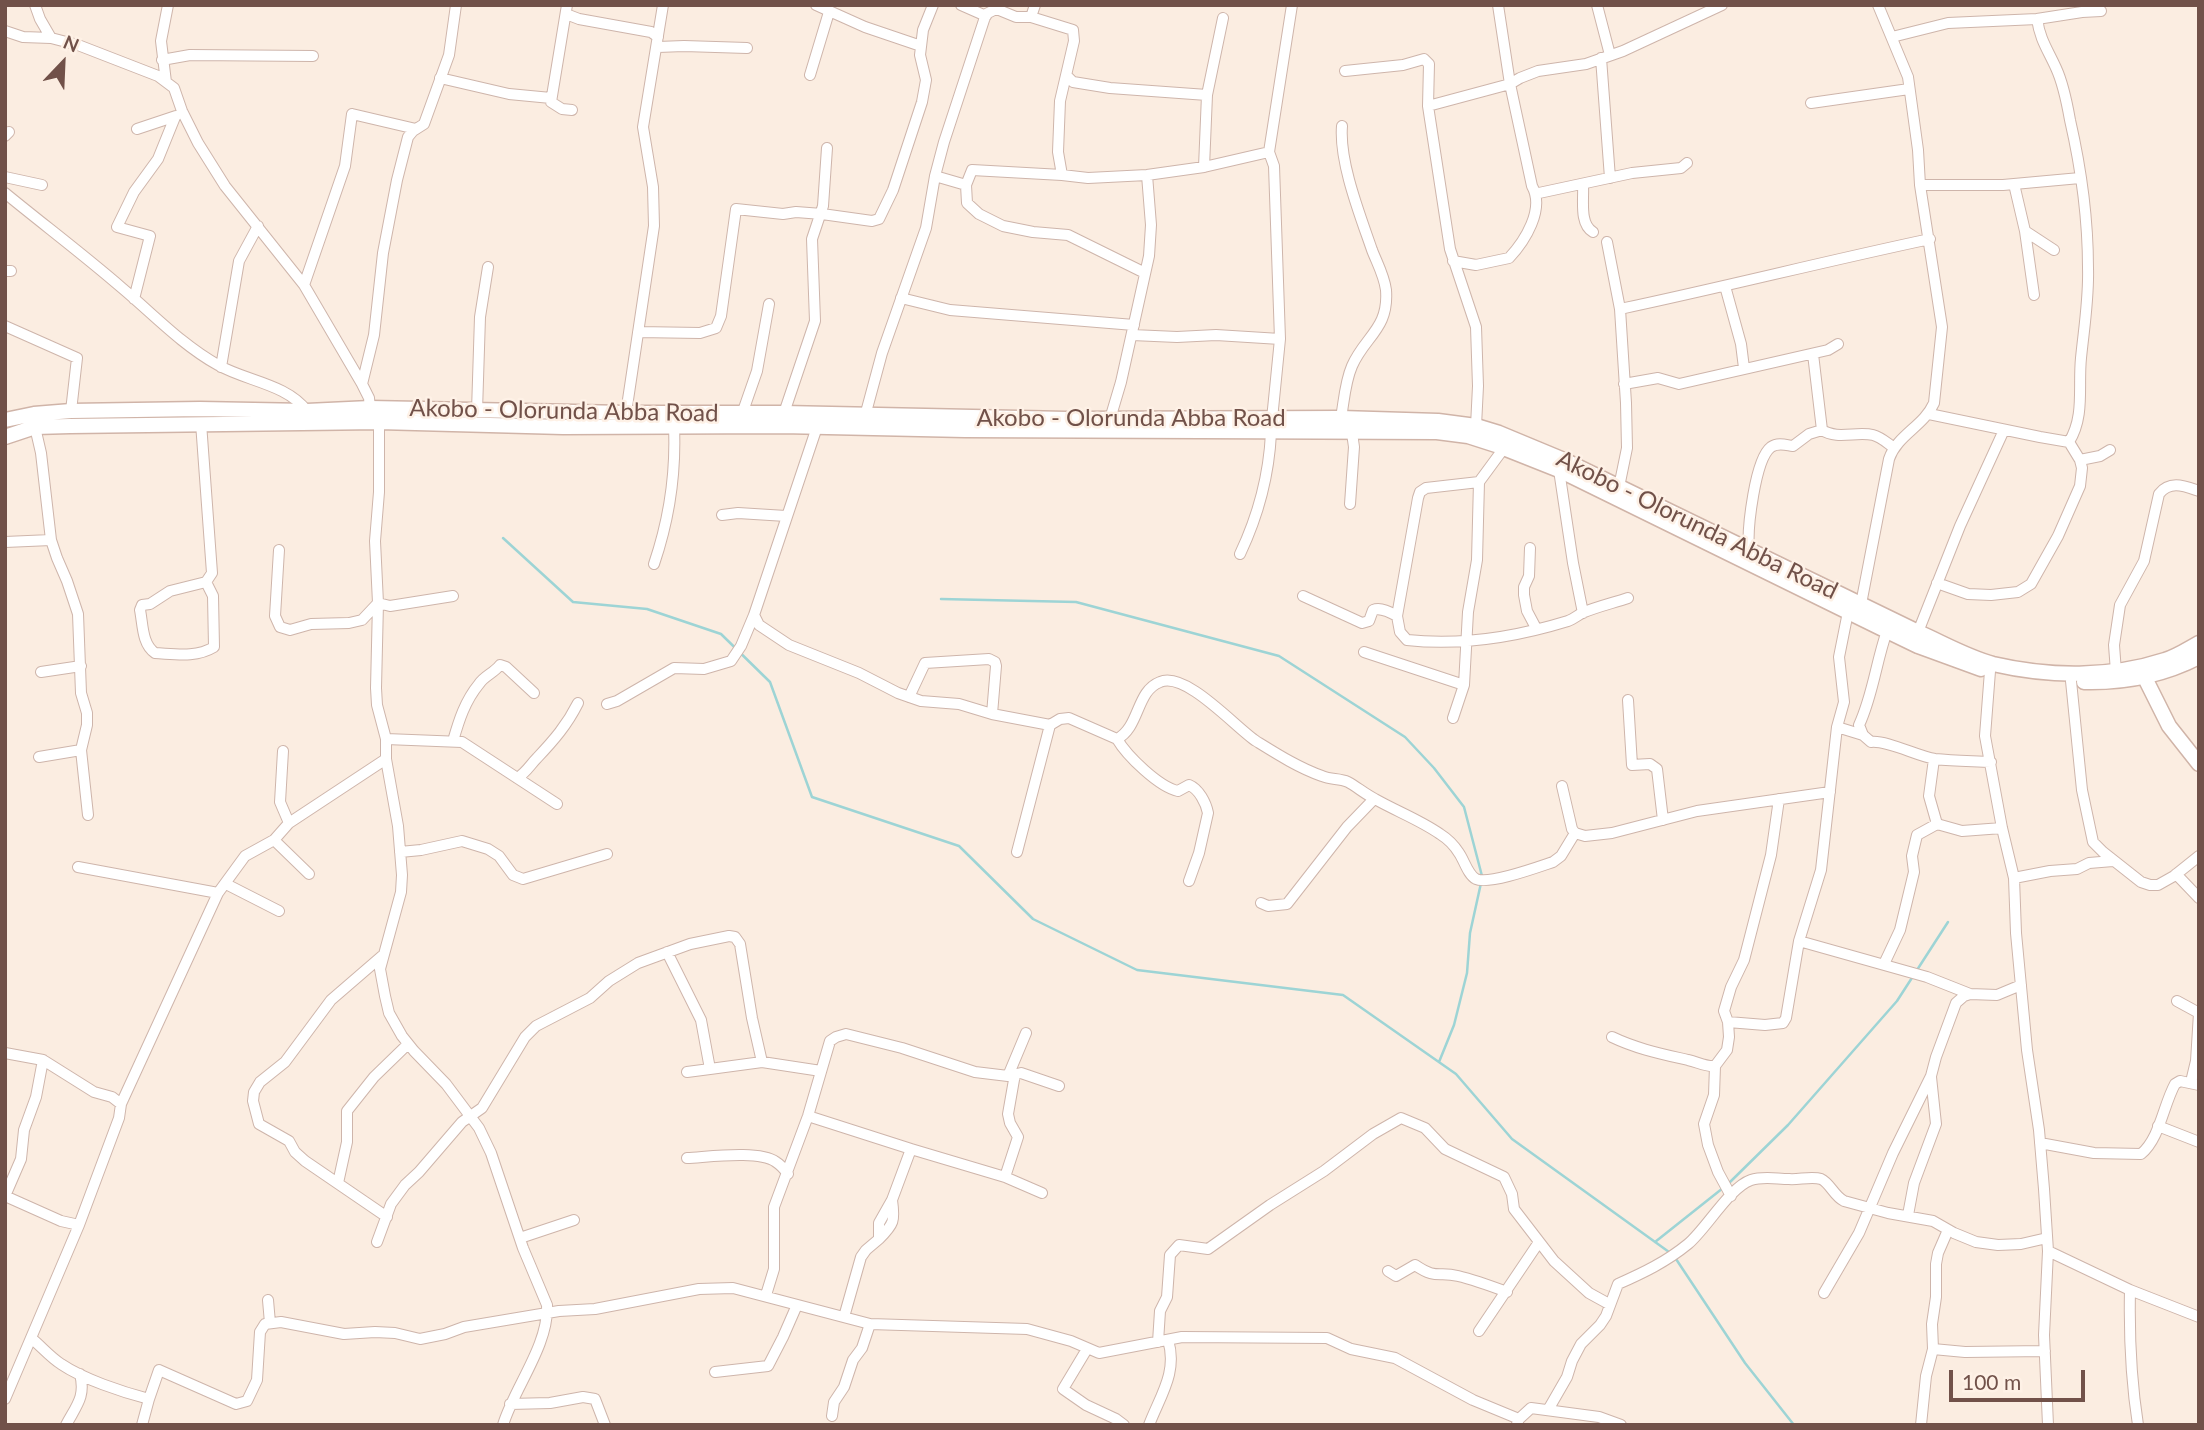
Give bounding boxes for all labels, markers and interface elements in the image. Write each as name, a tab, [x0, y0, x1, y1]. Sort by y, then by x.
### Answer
north arrow	[28, 28, 98, 98]
text: N	[60, 30, 83, 57]
street label: Akobo - Olorunda Abba Road	[409, 394, 719, 428]
street label: Akobo - Olorunda Abba Road	[976, 404, 1286, 432]
street label: Akobo - Olorunda Abba Road	[1552, 444, 1842, 606]
scale bar	[1952, 1356, 2088, 1400]
text: 100 m	[1962, 1369, 2021, 1394]

